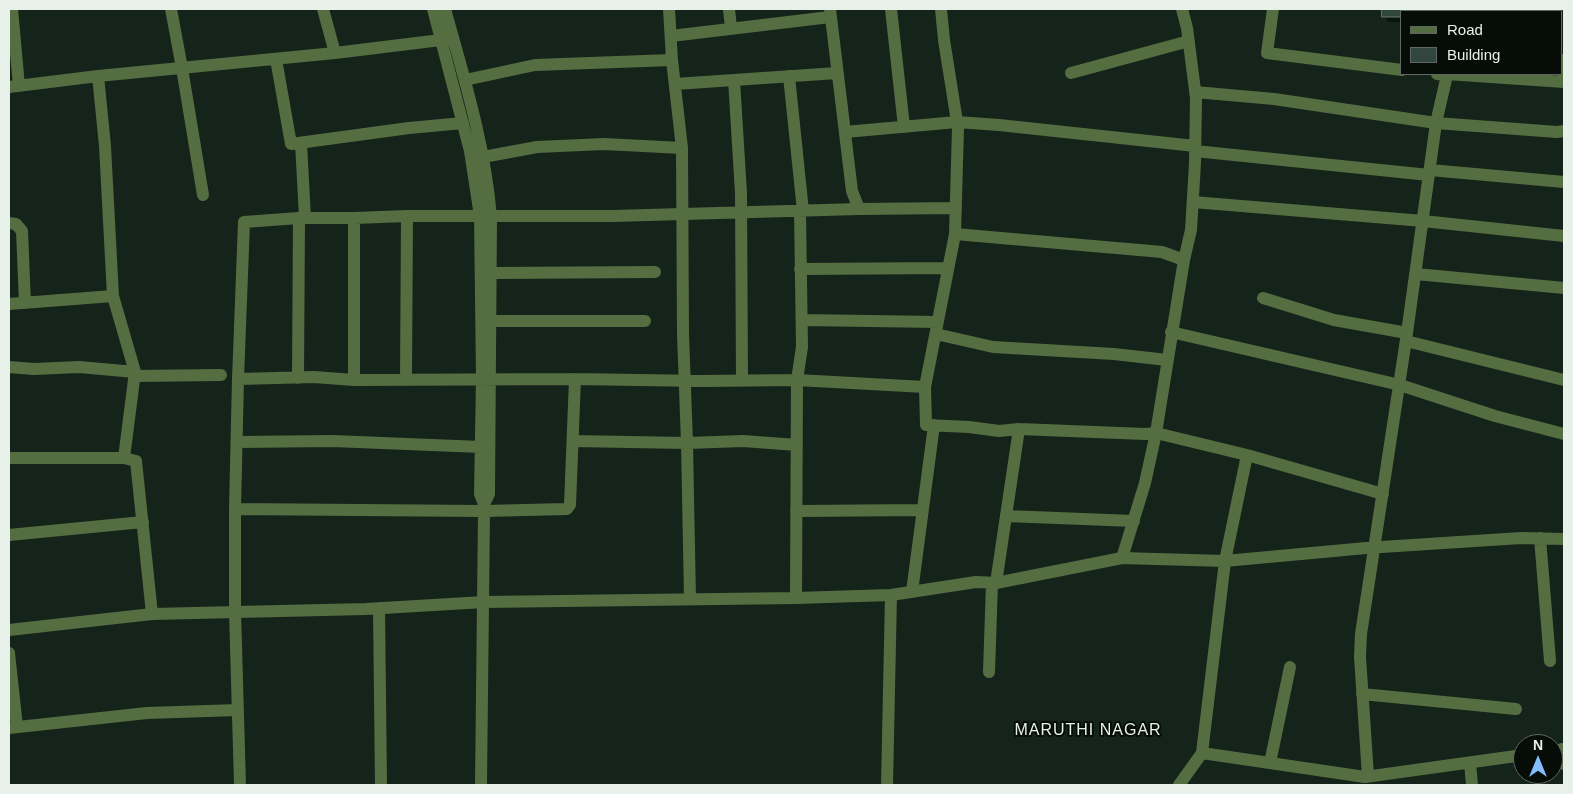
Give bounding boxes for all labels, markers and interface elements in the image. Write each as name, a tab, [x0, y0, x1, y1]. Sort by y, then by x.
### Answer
legend	[1400, 10, 1563, 75]
text: Road	[1447, 21, 1483, 38]
text: Building	[1447, 46, 1500, 63]
district label: MARUTHI NAGAR	[1013, 721, 1163, 741]
north arrow	[1513, 734, 1563, 784]
text: N	[1533, 737, 1543, 753]

